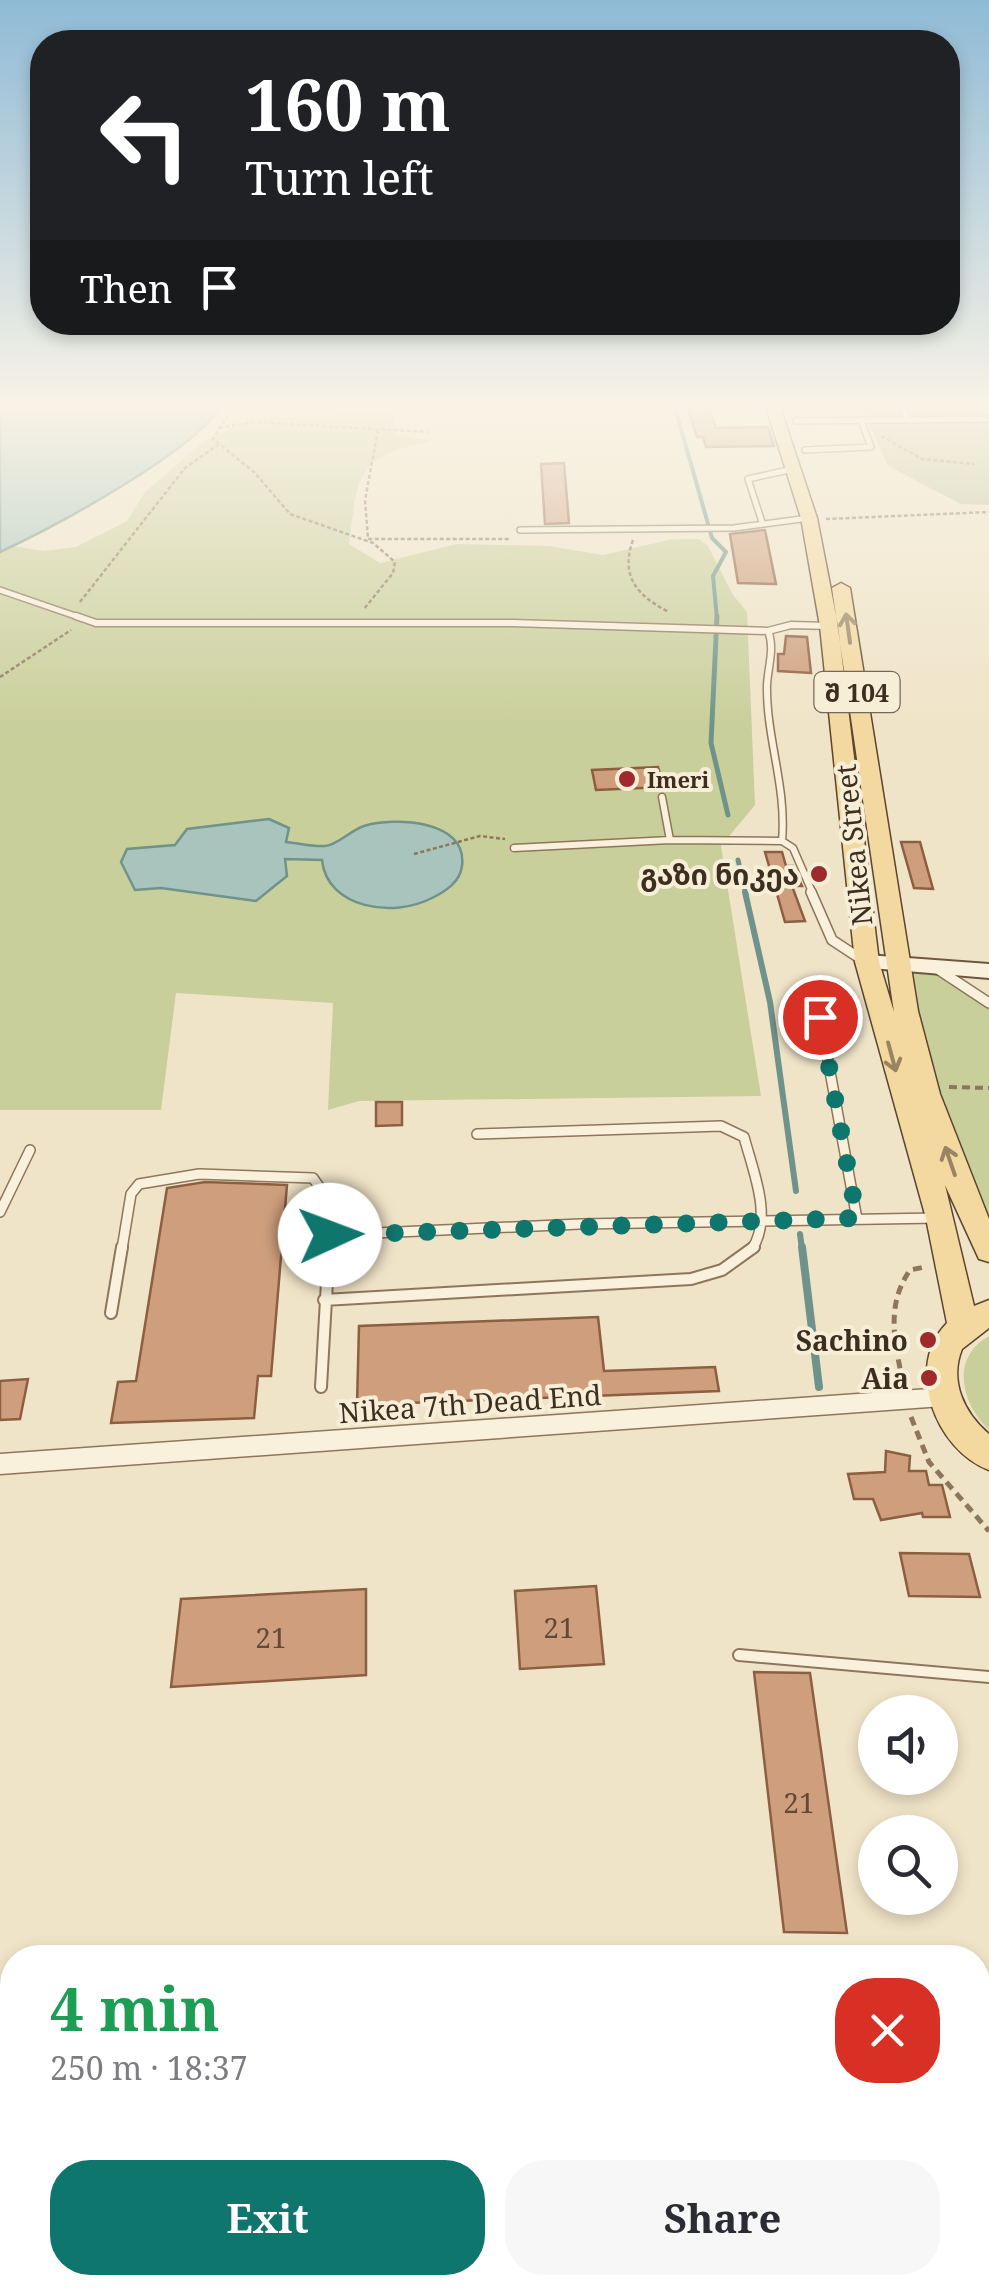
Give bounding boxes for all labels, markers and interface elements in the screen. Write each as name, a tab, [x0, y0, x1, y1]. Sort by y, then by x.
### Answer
text: 160 m	[245, 56, 451, 152]
icon: left	[80, 70, 210, 200]
text: Turn left	[245, 147, 434, 208]
icon: arrive	[192, 260, 247, 315]
text: Then	[80, 262, 172, 314]
one-way arrow	[839, 613, 857, 645]
road number: შ 104	[814, 672, 900, 712]
street label: Nikea Street	[826, 762, 880, 928]
place label: Imeri	[647, 764, 710, 794]
marker: Imeri	[616, 768, 638, 790]
place label: გაზი ნიკეა	[640, 855, 799, 893]
marker: გაზი ნიკეა	[808, 863, 830, 885]
pin	[778, 975, 863, 1060]
icon: arrive	[793, 990, 848, 1045]
one-way arrow	[884, 1041, 903, 1072]
one-way arrow	[940, 1146, 958, 1177]
position arrow	[278, 1183, 382, 1287]
place label: Sachino	[796, 1321, 908, 1359]
marker: Sachino	[917, 1329, 939, 1351]
place label: Aia	[861, 1359, 909, 1397]
marker: Aia	[918, 1367, 940, 1389]
street label: Nikea 7th Dead End	[337, 1375, 603, 1431]
house number: 21	[543, 1608, 575, 1646]
house number: 21	[255, 1618, 287, 1656]
map controls	[858, 1695, 958, 1915]
button: sound	[858, 1695, 958, 1795]
house number: 21	[783, 1783, 815, 1821]
button: search	[858, 1815, 958, 1915]
text: 4 min	[50, 1967, 220, 2049]
button: close	[835, 1978, 940, 2083]
text: 250 m · 18:37	[50, 2046, 248, 2089]
button: Exit	[50, 2160, 485, 2275]
button: Share	[505, 2160, 940, 2275]

